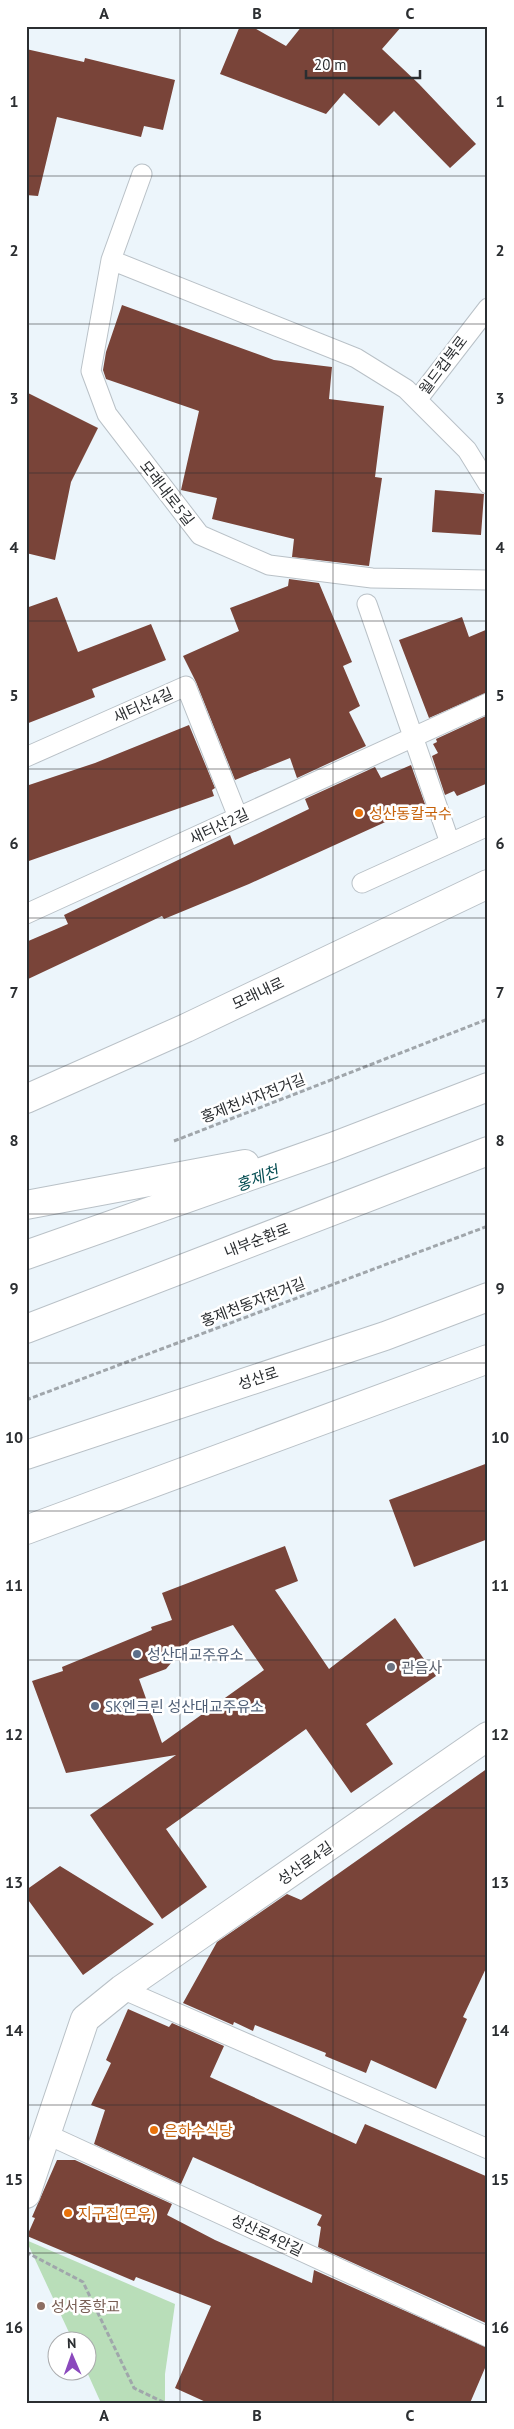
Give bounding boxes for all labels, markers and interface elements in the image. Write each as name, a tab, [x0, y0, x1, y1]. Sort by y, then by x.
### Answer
text: A	[99, 3, 109, 23]
text: B	[252, 3, 262, 23]
text: C	[406, 3, 415, 23]
scale bar	[306, 48, 420, 80]
text: 20 m	[314, 55, 347, 74]
text: 1	[9, 91, 19, 111]
text: 1	[495, 91, 505, 111]
text: 2	[9, 240, 19, 260]
text: 2	[495, 240, 505, 260]
street label: 월드컵북로	[415, 332, 471, 398]
text: 3	[9, 388, 19, 408]
text: 3	[495, 388, 505, 408]
street label: 모래내로5길	[136, 457, 198, 529]
text: 4	[9, 537, 19, 557]
text: 4	[495, 537, 505, 557]
street label: 새터산4길	[110, 683, 176, 727]
text: 5	[9, 685, 19, 705]
text: 5	[495, 685, 505, 705]
street label: 새터산2길	[186, 804, 252, 848]
place label: 성산동칼국수	[369, 804, 452, 823]
marker: 성산동칼국수	[353, 807, 365, 819]
text: 6	[9, 833, 19, 853]
text: 6	[495, 833, 505, 853]
street label: 모래내로	[229, 973, 287, 1013]
text: 7	[9, 982, 19, 1002]
text: 7	[495, 982, 505, 1002]
street label: 홍제천서자전거길	[198, 1069, 308, 1127]
text: 8	[9, 1130, 19, 1150]
text: 8	[495, 1130, 505, 1150]
water label: 홍제천	[233, 1160, 283, 1195]
street label: 내부순환로	[221, 1219, 293, 1261]
street label: 홍제천동자전거길	[198, 1273, 308, 1331]
text: 9	[9, 1278, 19, 1298]
text: 9	[495, 1278, 505, 1298]
street label: 성산로	[235, 1363, 281, 1393]
text: 10	[5, 1427, 23, 1447]
text: 10	[491, 1427, 509, 1447]
text: 11	[5, 1575, 23, 1595]
text: 11	[491, 1575, 509, 1595]
place label: 성산대교주유소	[147, 1645, 244, 1664]
marker: 성산대교주유소	[131, 1648, 143, 1660]
place label: 관음사	[401, 1658, 443, 1677]
marker: 관음사	[385, 1661, 397, 1673]
place label: SK엔크린 성산대교주유소	[105, 1697, 264, 1716]
marker: SK엔크린 성산대교주유소	[89, 1700, 101, 1712]
text: 12	[5, 1724, 23, 1744]
text: 12	[491, 1724, 509, 1744]
street label: 성산로4길	[274, 1837, 336, 1889]
text: 13	[5, 1872, 23, 1892]
text: 13	[491, 1872, 509, 1892]
text: 14	[5, 2020, 23, 2040]
text: 14	[491, 2020, 509, 2040]
place label: 은하수식당	[164, 2121, 233, 2140]
marker: 은하수식당	[148, 2124, 160, 2136]
text: 15	[5, 2169, 23, 2189]
text: 15	[491, 2169, 509, 2189]
place label: 지구집(모우)	[78, 2204, 155, 2223]
marker: 지구집(모우)	[62, 2207, 74, 2219]
street label: 성산로4안길	[228, 2210, 306, 2260]
place label: 성서중학교	[51, 2297, 120, 2316]
marker: 성서중학교	[35, 2300, 47, 2312]
text: 16	[5, 2317, 23, 2337]
text: 16	[491, 2317, 509, 2337]
north arrow	[48, 2332, 98, 2382]
text: N	[67, 2334, 76, 2352]
text: A	[99, 2405, 109, 2425]
text: B	[252, 2405, 262, 2425]
text: C	[406, 2405, 415, 2425]

